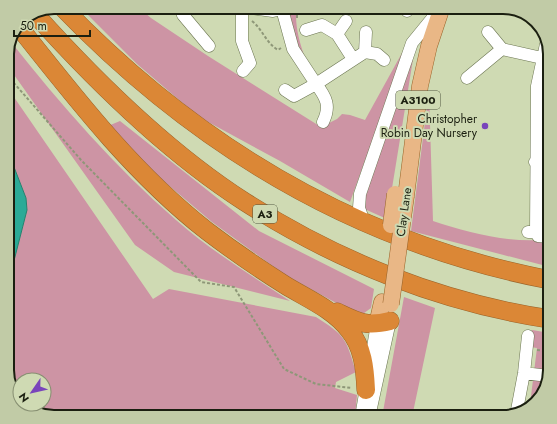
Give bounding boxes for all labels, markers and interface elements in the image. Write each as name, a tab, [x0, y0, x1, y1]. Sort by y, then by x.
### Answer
scale bar	[14, 12, 90, 38]
text: 50 m	[20, 17, 47, 35]
road number: A3100	[396, 91, 440, 109]
place label: Christopher Robin Day Nursery	[381, 110, 478, 142]
marker: Christopher Robin Day Nursery	[480, 121, 490, 131]
street label: Clay Lane	[392, 186, 416, 238]
road number: A3	[253, 205, 277, 223]
north arrow	[12, 372, 52, 412]
text: N	[15, 389, 33, 406]

